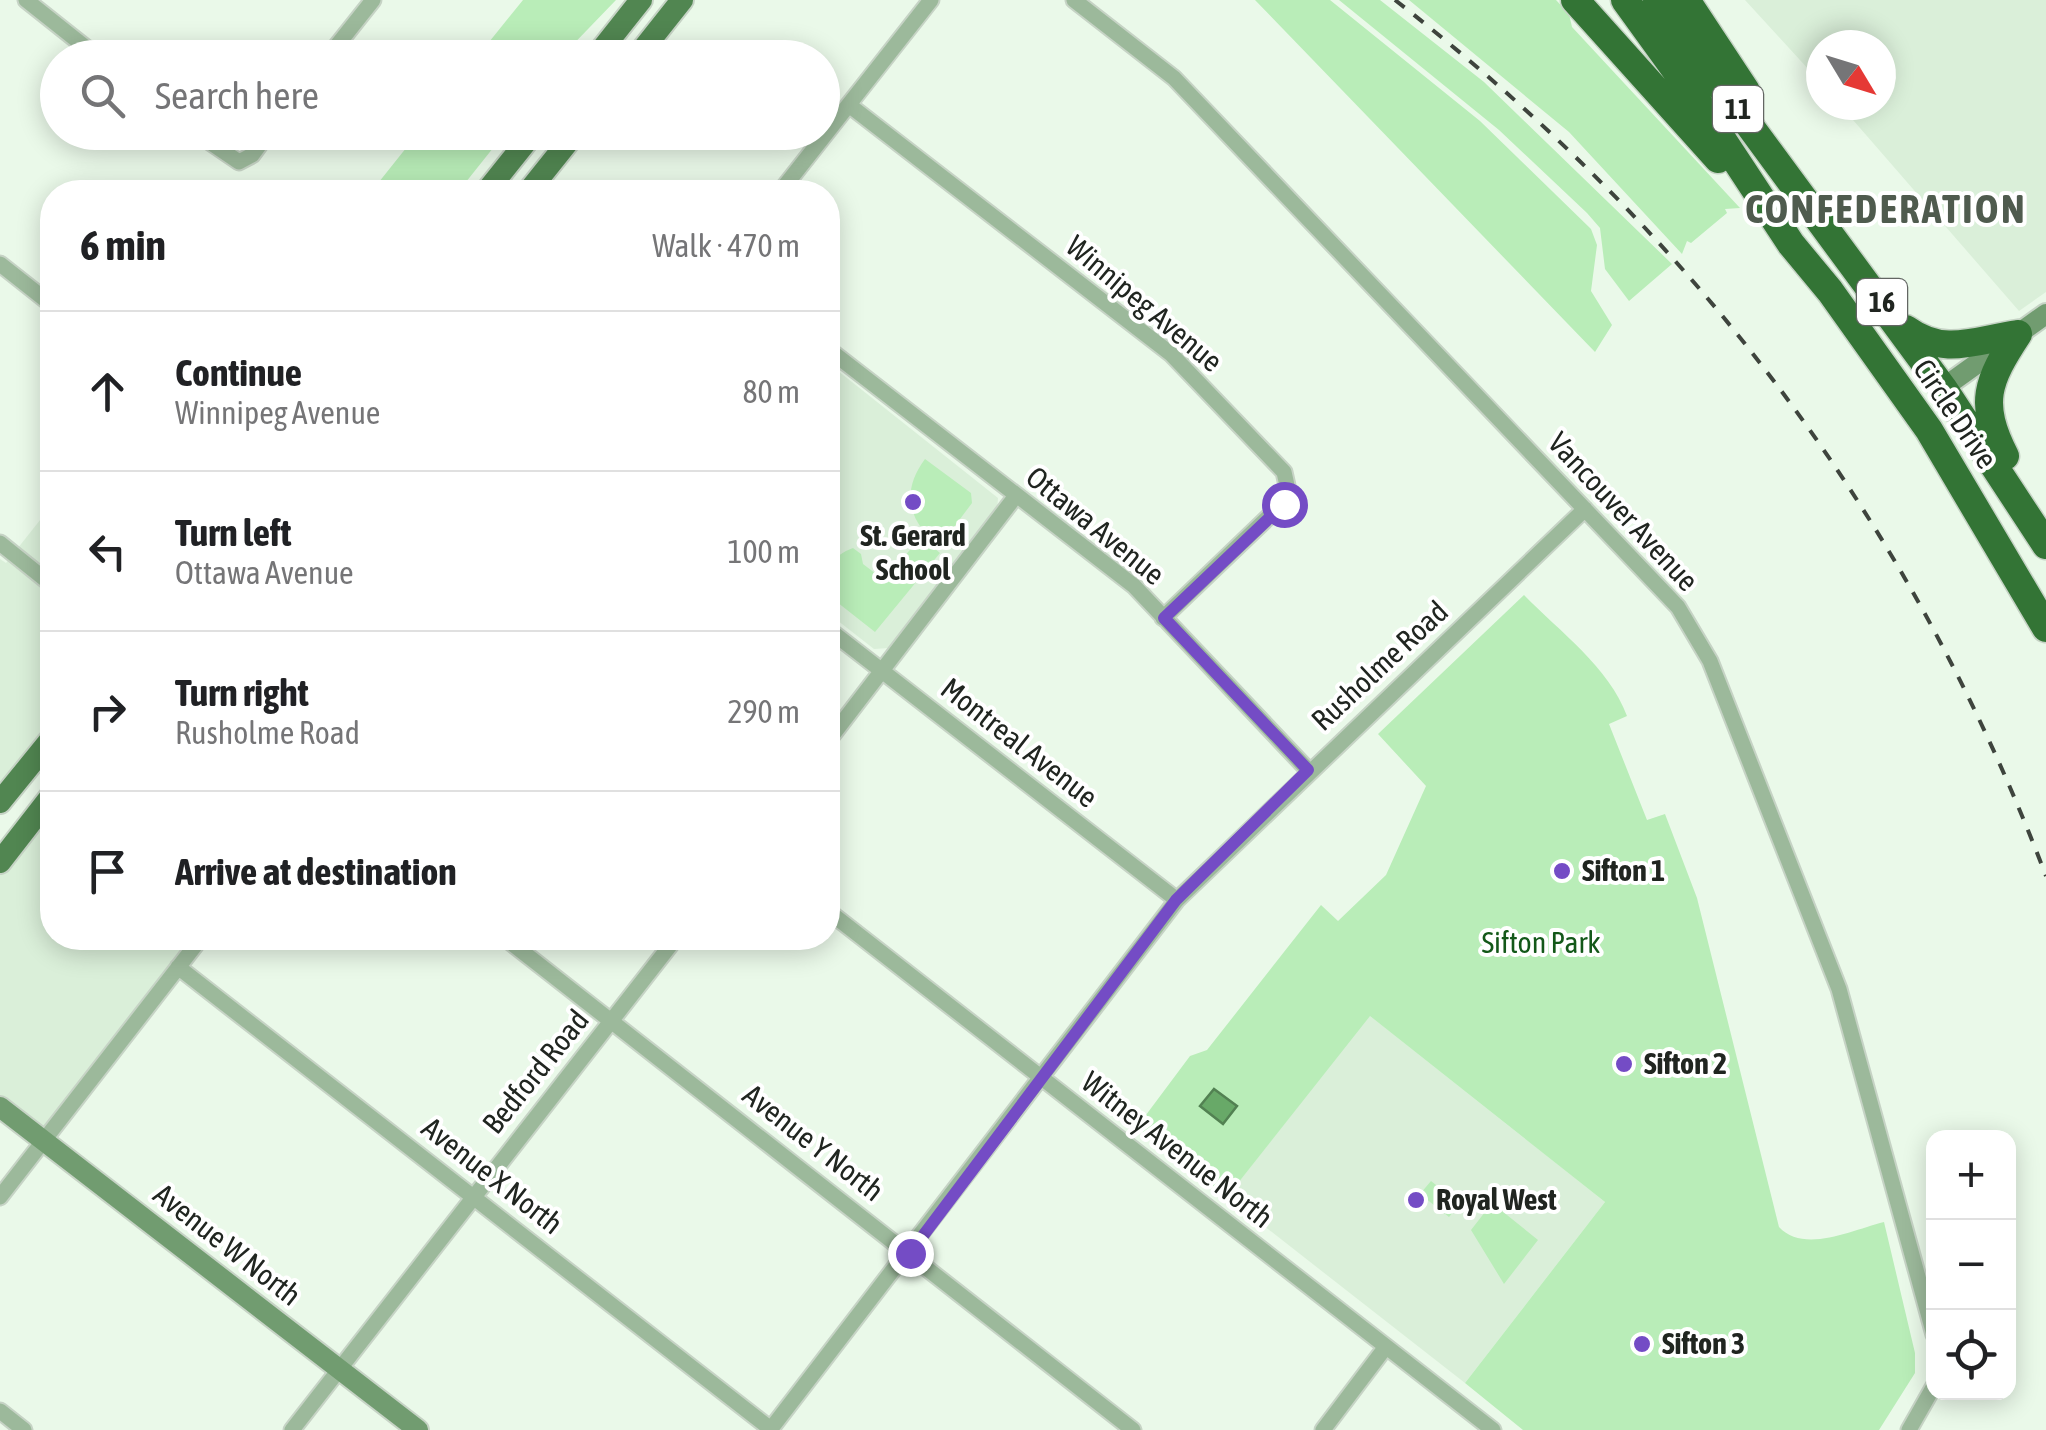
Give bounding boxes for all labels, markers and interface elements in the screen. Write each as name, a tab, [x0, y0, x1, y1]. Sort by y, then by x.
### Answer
north arrow	[1806, 30, 1896, 120]
search box	[40, 40, 840, 150]
icon: search	[75, 68, 130, 123]
text: Search here	[155, 74, 319, 117]
road number: 11	[1713, 86, 1763, 132]
district label: CONFEDERATION	[1745, 186, 2027, 231]
text: 6 min	[80, 221, 166, 269]
text: Walk · 470 m	[652, 227, 800, 264]
street label: Winnipeg Avenue	[1060, 228, 1229, 378]
road number: 16	[1857, 279, 1907, 325]
text: Continue	[175, 351, 302, 394]
street label: Circle Drive	[1907, 353, 2005, 474]
icon: ahead	[80, 364, 135, 419]
text: 80 m	[742, 373, 800, 410]
text: Winnipeg Avenue	[175, 394, 380, 431]
street label: Vancouver Avenue	[1542, 425, 1706, 597]
street label: Ottawa Avenue	[1020, 459, 1171, 591]
route start	[1262, 482, 1308, 528]
marker: St. Gerard School	[902, 491, 924, 513]
text: Turn left	[175, 511, 291, 554]
place label: St. Gerard School	[860, 518, 966, 586]
icon: left	[80, 524, 135, 579]
text: 100 m	[727, 533, 800, 570]
text: Ottawa Avenue	[175, 554, 354, 591]
street label: Rusholme Road	[1304, 594, 1454, 737]
text: Turn right	[175, 671, 309, 714]
street label: Montreal Avenue	[935, 671, 1105, 814]
icon: right	[80, 684, 135, 739]
text: 290 m	[727, 693, 800, 730]
text: Rusholme Road	[175, 714, 360, 751]
icon: arrive	[80, 844, 135, 899]
text: Arrive at destination	[175, 850, 457, 893]
place label: Sifton 1	[1582, 853, 1665, 887]
marker: Sifton 1	[1551, 860, 1573, 882]
park label: Sifton Park	[1482, 925, 1600, 959]
street label: Bedford Road	[475, 1003, 595, 1140]
place label: Sifton 2	[1644, 1046, 1727, 1080]
marker: Sifton 2	[1613, 1053, 1635, 1075]
street label: Witney Avenue North	[1076, 1064, 1280, 1234]
street label: Avenue Y North	[737, 1077, 890, 1207]
street label: Avenue X North	[416, 1110, 569, 1240]
map controls	[1926, 1130, 2016, 1400]
button: +	[1926, 1130, 2016, 1220]
street label: Avenue W North	[148, 1176, 308, 1312]
place label: Royal West	[1436, 1182, 1557, 1216]
marker: Royal West	[1405, 1189, 1427, 1211]
button: −	[1926, 1220, 2016, 1310]
route end	[888, 1231, 934, 1277]
button: locate	[1926, 1310, 2016, 1400]
place label: Sifton 3	[1662, 1326, 1745, 1360]
marker: Sifton 3	[1631, 1333, 1653, 1355]

